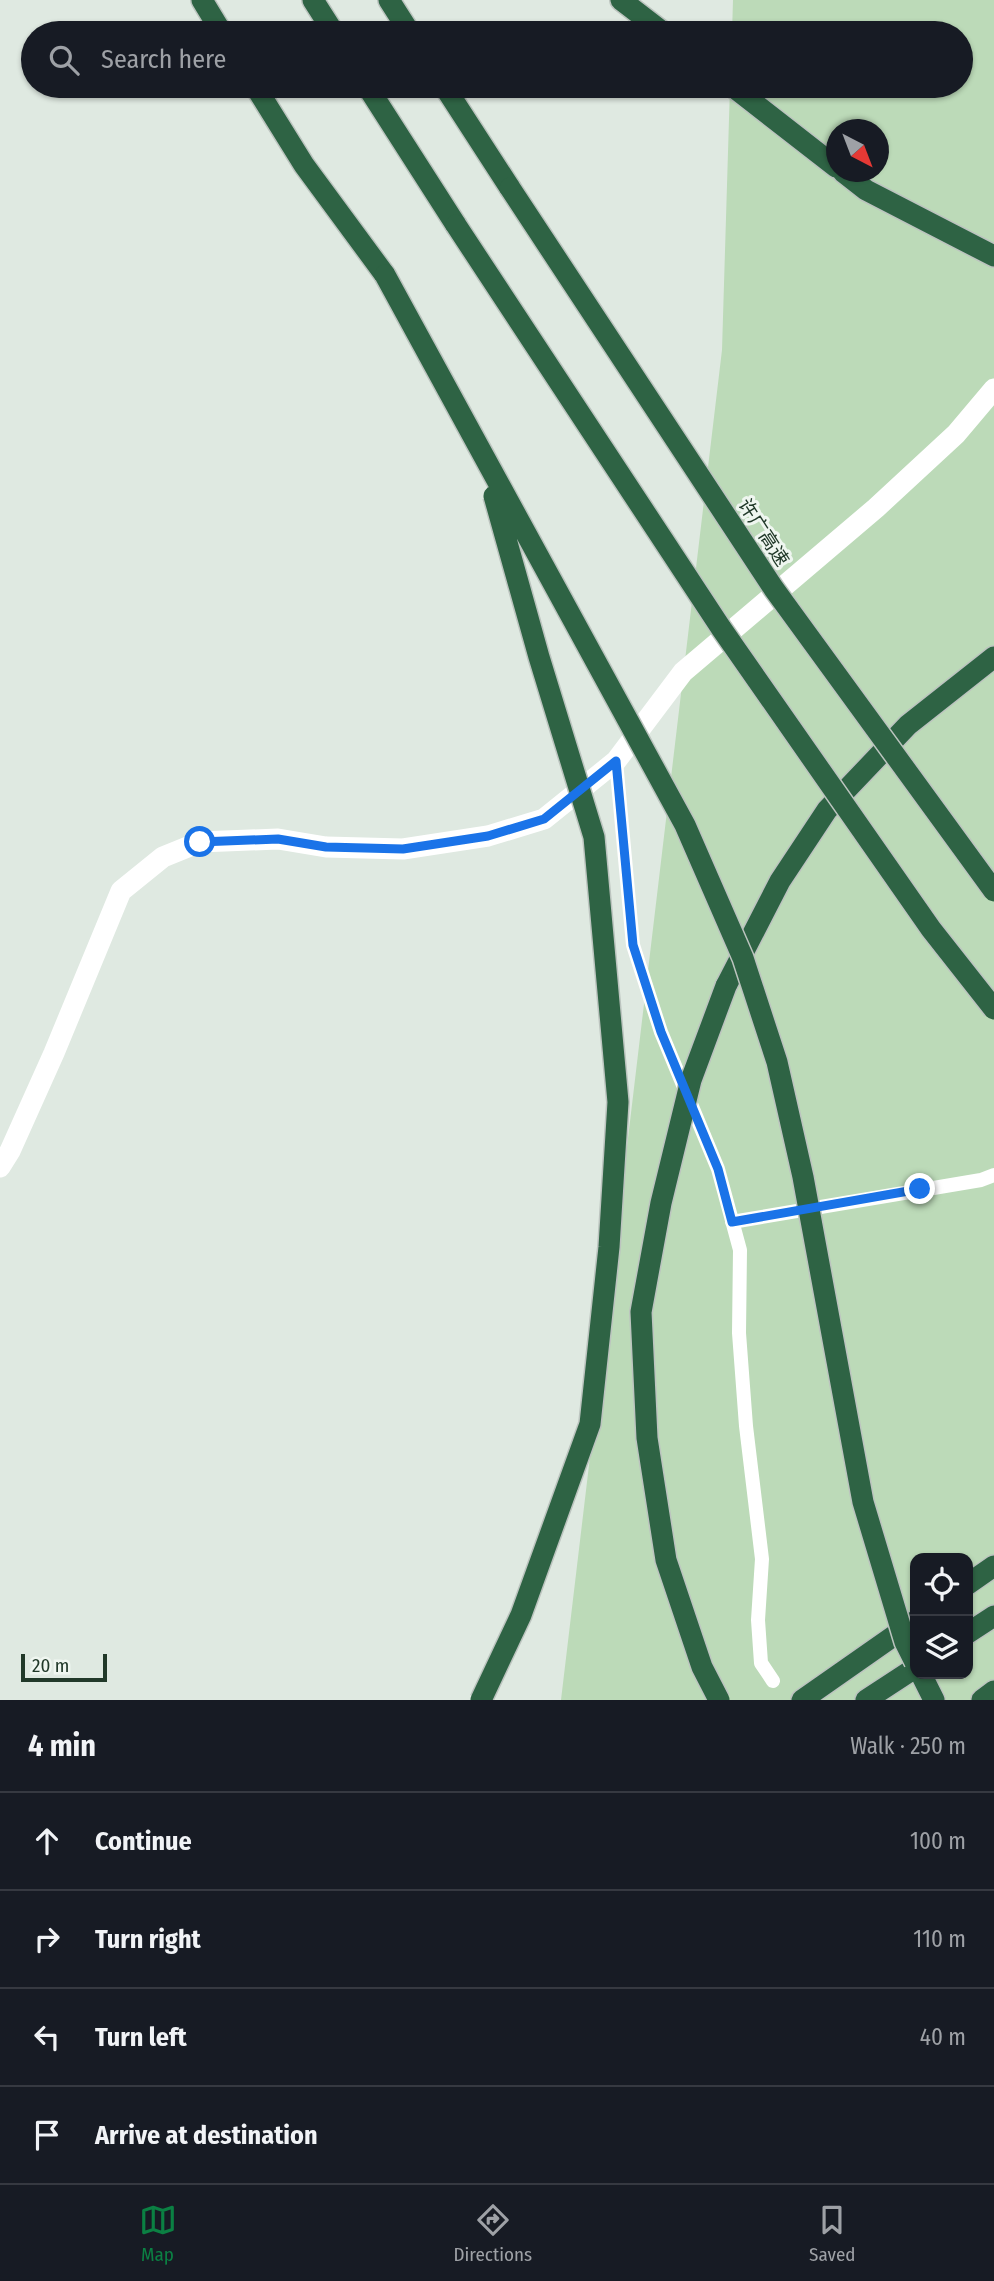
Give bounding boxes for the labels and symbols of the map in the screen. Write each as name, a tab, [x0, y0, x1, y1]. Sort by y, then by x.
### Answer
north arrow	[826, 119, 889, 182]
street label: 许广高速	[733, 494, 794, 570]
route start	[184, 826, 215, 857]
route end	[904, 1173, 935, 1204]
scale bar	[21, 1651, 107, 1683]

